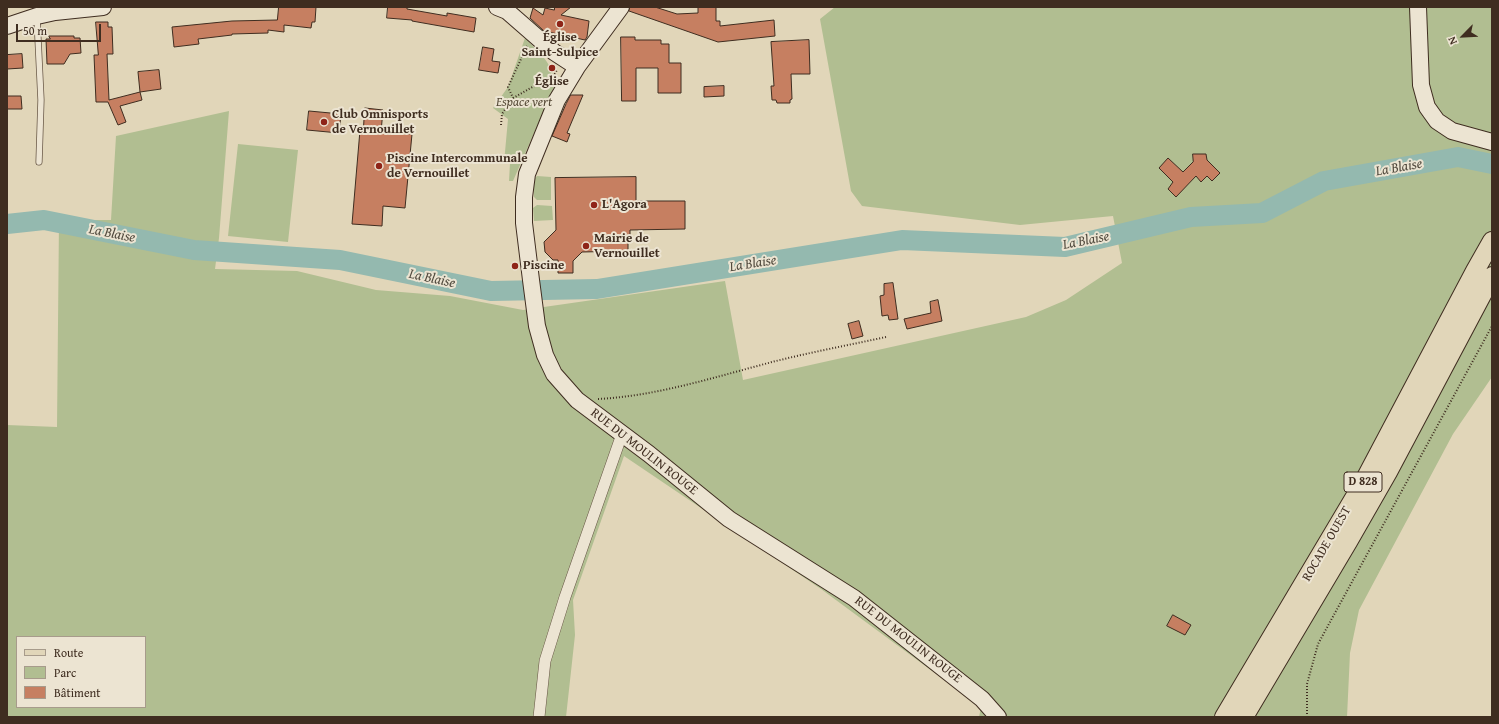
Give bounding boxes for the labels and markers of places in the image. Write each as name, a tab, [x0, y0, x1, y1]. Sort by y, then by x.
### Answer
marker: Église Saint-Sulpice	[555, 19, 565, 29]
place label: Église Saint-Sulpice	[522, 30, 598, 61]
marker: Église	[547, 63, 557, 73]
place label: Église	[535, 74, 569, 90]
place label: Club Omnisports de Vernouillet	[332, 107, 428, 138]
marker: Club Omnisports de Vernouillet	[319, 117, 329, 127]
place label: Piscine Intercommunale de Vernouillet	[387, 151, 528, 182]
marker: Piscine Intercommunale de Vernouillet	[374, 161, 384, 171]
place label: L'Agora	[602, 197, 647, 213]
marker: L'Agora	[589, 200, 599, 210]
place label: Mairie de Vernouillet	[594, 231, 660, 262]
marker: Mairie de Vernouillet	[581, 241, 591, 251]
place label: Piscine	[523, 258, 564, 274]
marker: Piscine	[510, 261, 520, 271]

